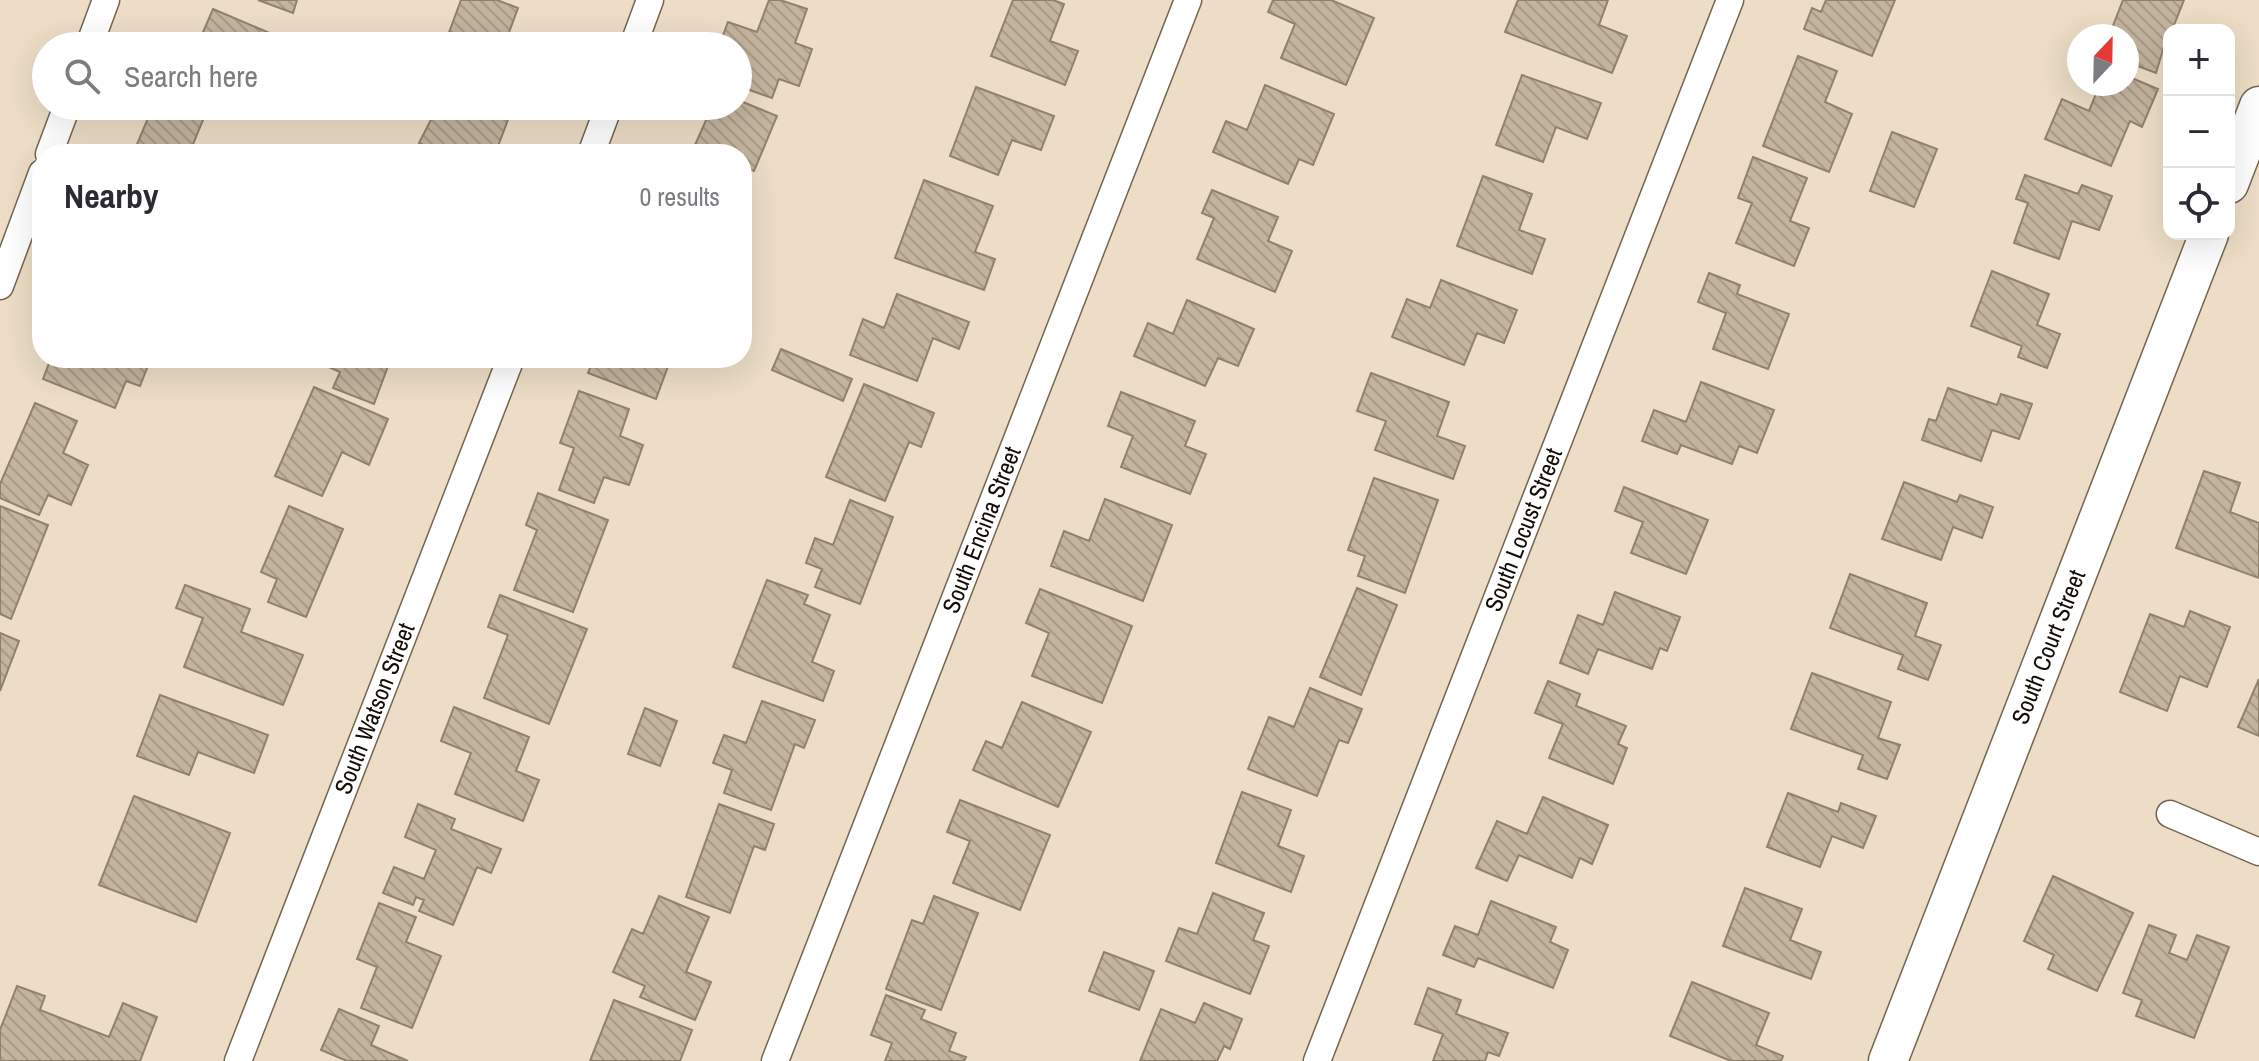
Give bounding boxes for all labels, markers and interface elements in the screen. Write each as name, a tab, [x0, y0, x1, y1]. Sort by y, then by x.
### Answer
north arrow	[2067, 24, 2139, 96]
map controls	[2163, 24, 2235, 240]
button: +	[2163, 24, 2235, 96]
search box	[32, 32, 752, 120]
icon: search	[60, 54, 104, 98]
text: Search here	[124, 56, 258, 96]
button: −	[2163, 96, 2235, 168]
button: locate	[2163, 168, 2235, 240]
text: Nearby	[64, 173, 159, 219]
text: 0 results	[639, 179, 720, 214]
street label: South Encina Street	[934, 441, 1028, 617]
street label: South Locust Street	[1477, 443, 1569, 616]
street label: South Court Street	[2003, 564, 2092, 729]
street label: South Watson Street	[326, 618, 422, 798]

